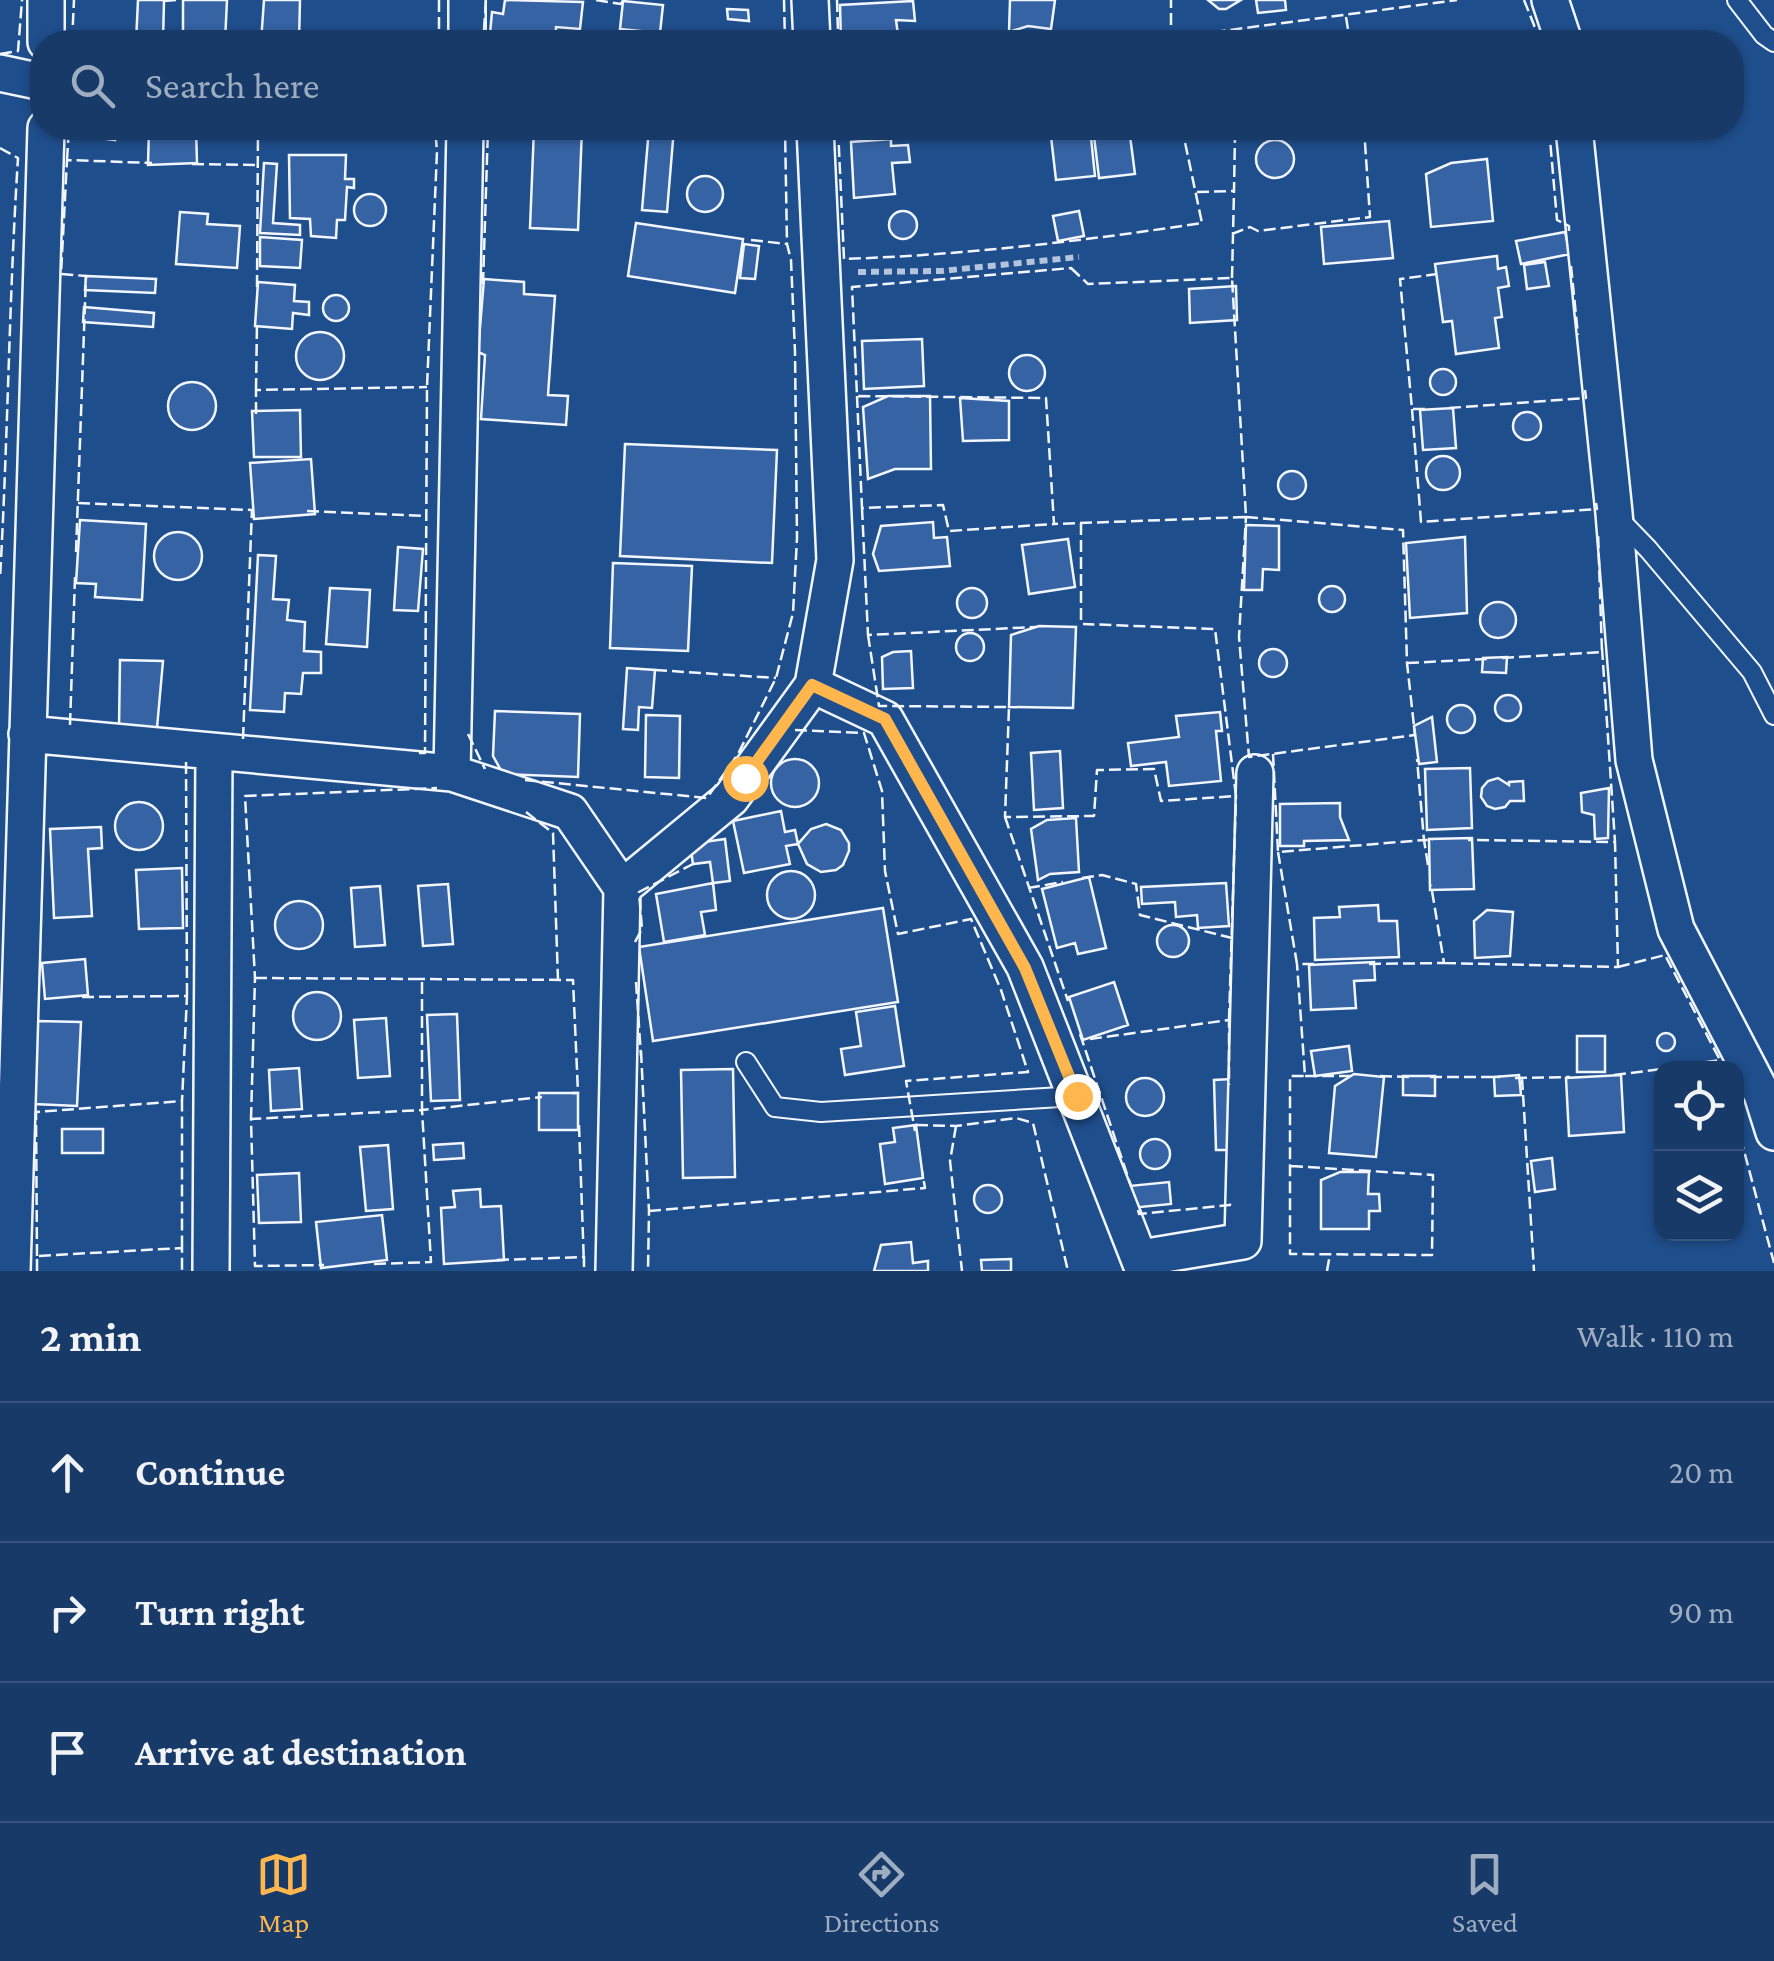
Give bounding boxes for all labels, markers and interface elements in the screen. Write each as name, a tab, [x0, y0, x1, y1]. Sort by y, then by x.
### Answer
search box	[30, 30, 1744, 140]
icon: search	[65, 58, 120, 113]
text: Search here	[145, 64, 319, 106]
route start	[723, 756, 769, 802]
map controls	[1654, 1061, 1744, 1241]
button: locate	[1654, 1061, 1744, 1151]
route end	[1055, 1074, 1101, 1120]
button: layers	[1654, 1151, 1744, 1241]
text: 2 min	[40, 1313, 141, 1360]
text: Walk · 110 m	[1577, 1318, 1734, 1354]
icon: ahead	[40, 1445, 95, 1500]
text: Continue	[135, 1451, 285, 1493]
text: 20 m	[1669, 1454, 1734, 1490]
icon: right	[40, 1585, 95, 1640]
text: Turn right	[135, 1591, 304, 1633]
text: 90 m	[1668, 1594, 1734, 1630]
icon: arrive	[40, 1725, 95, 1780]
text: Arrive at destination	[135, 1731, 467, 1773]
tab: Map	[256, 1847, 311, 1938]
tab: Directions	[824, 1847, 940, 1938]
tab: Saved	[1452, 1847, 1518, 1938]

